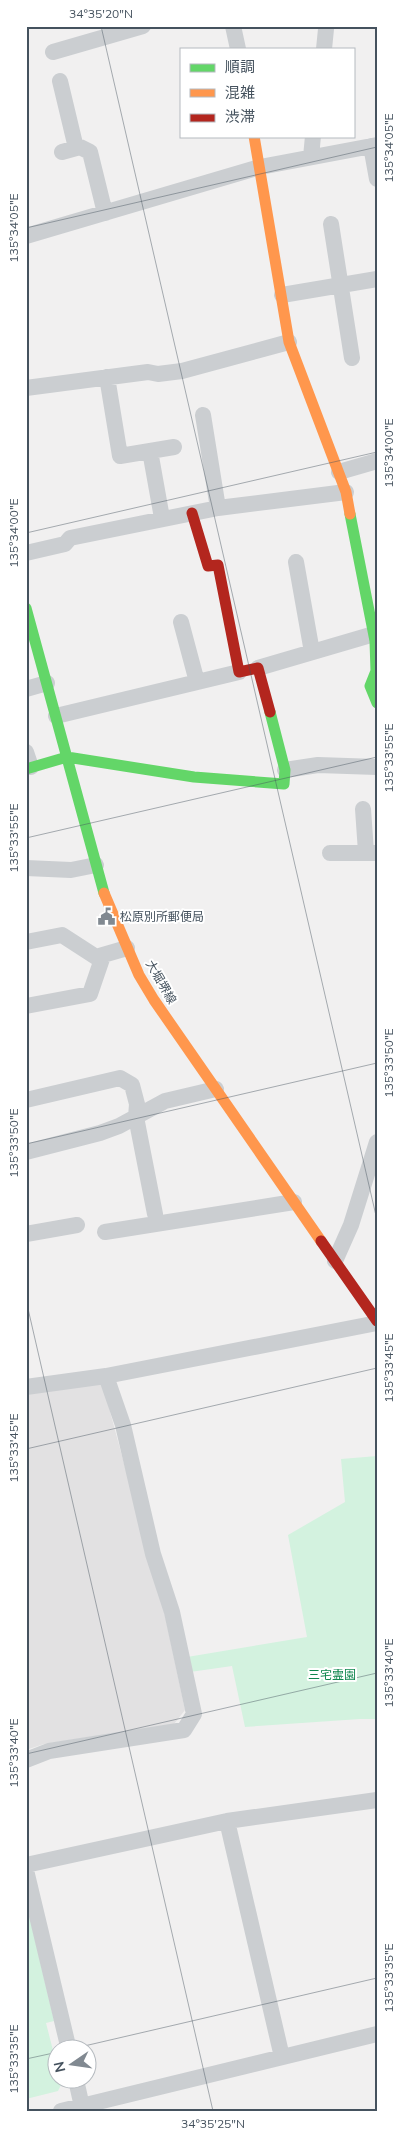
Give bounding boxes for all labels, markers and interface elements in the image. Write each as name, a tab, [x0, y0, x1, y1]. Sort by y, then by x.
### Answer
text: 34°35'20"N	[69, 6, 133, 21]
legend	[180, 48, 356, 138]
text: 順調	[225, 57, 255, 76]
text: 混雑	[225, 83, 255, 102]
text: 渋滞	[225, 107, 255, 126]
text: 135°34'05"E	[381, 113, 396, 183]
text: 135°34'05"E	[6, 193, 21, 263]
text: 135°34'00"E	[381, 418, 396, 488]
text: 135°34'00"E	[6, 498, 21, 568]
text: 135°33'55"E	[381, 723, 396, 793]
text: 135°33'55"E	[6, 803, 21, 873]
public building icon: 松原別所郵便局	[96, 907, 116, 927]
place label: 松原別所郵便局	[120, 909, 204, 924]
street label: 大堀堺線	[143, 957, 180, 1006]
text: 135°33'50"E	[381, 1028, 396, 1098]
text: 135°33'50"E	[6, 1108, 21, 1178]
text: 135°33'45"E	[381, 1333, 396, 1403]
text: 135°33'45"E	[6, 1413, 21, 1483]
text: 135°33'40"E	[381, 1638, 396, 1708]
park label: 三宅霊園	[308, 1667, 356, 1682]
text: 135°33'40"E	[6, 1718, 21, 1788]
text: 135°33'35"E	[381, 1943, 396, 2013]
text: 135°33'35"E	[6, 2024, 21, 2094]
north arrow	[48, 2040, 98, 2090]
text: N	[49, 2060, 69, 2074]
text: 34°35'25"N	[181, 2116, 245, 2131]

